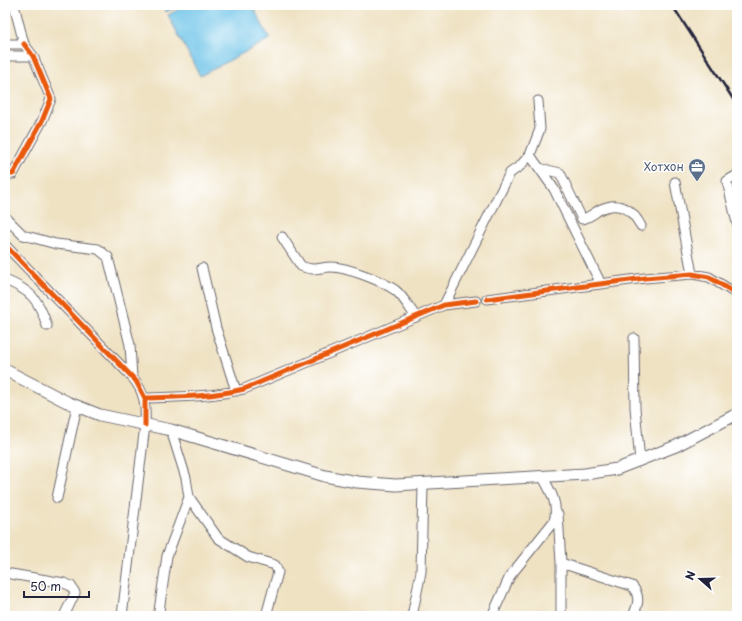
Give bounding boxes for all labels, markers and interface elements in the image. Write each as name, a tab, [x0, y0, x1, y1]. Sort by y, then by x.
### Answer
place label: Хотхон	[644, 157, 684, 175]
office icon: Хотхон	[687, 157, 707, 182]
north arrow	[680, 559, 720, 599]
text: N	[681, 568, 700, 582]
scale bar	[24, 573, 89, 599]
text: 50 m	[30, 577, 61, 595]

